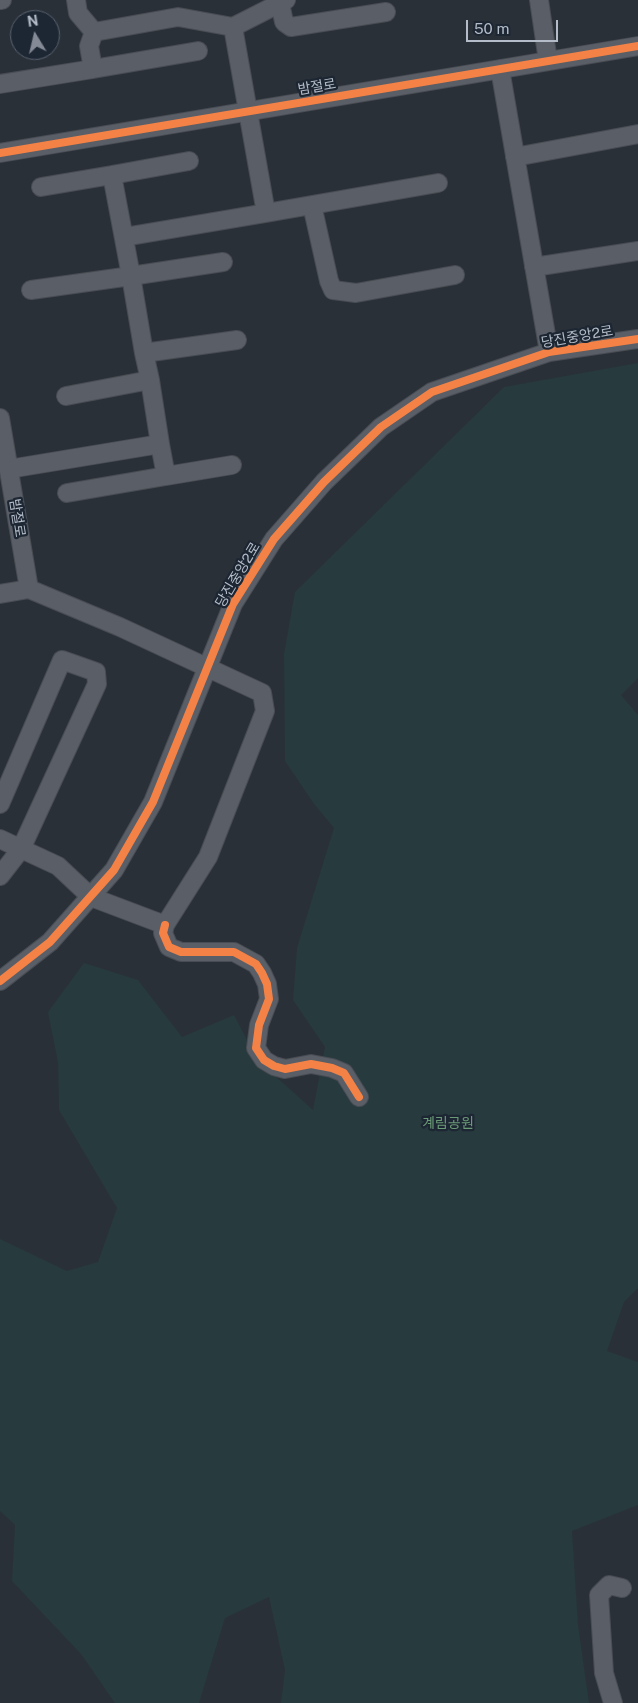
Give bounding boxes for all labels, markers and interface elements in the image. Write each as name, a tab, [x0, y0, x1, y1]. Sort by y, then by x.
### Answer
north arrow	[10, 10, 60, 60]
scale bar	[468, 10, 560, 42]
text: N	[26, 12, 39, 30]
text: 50 m	[474, 20, 509, 37]
street label: 밤절로	[297, 75, 337, 99]
street label: 당진중앙2로	[540, 322, 614, 352]
street label: 밤절로	[6, 498, 28, 538]
street label: 당진중앙2로	[212, 539, 264, 611]
park label: 계림공원	[422, 1116, 474, 1132]

